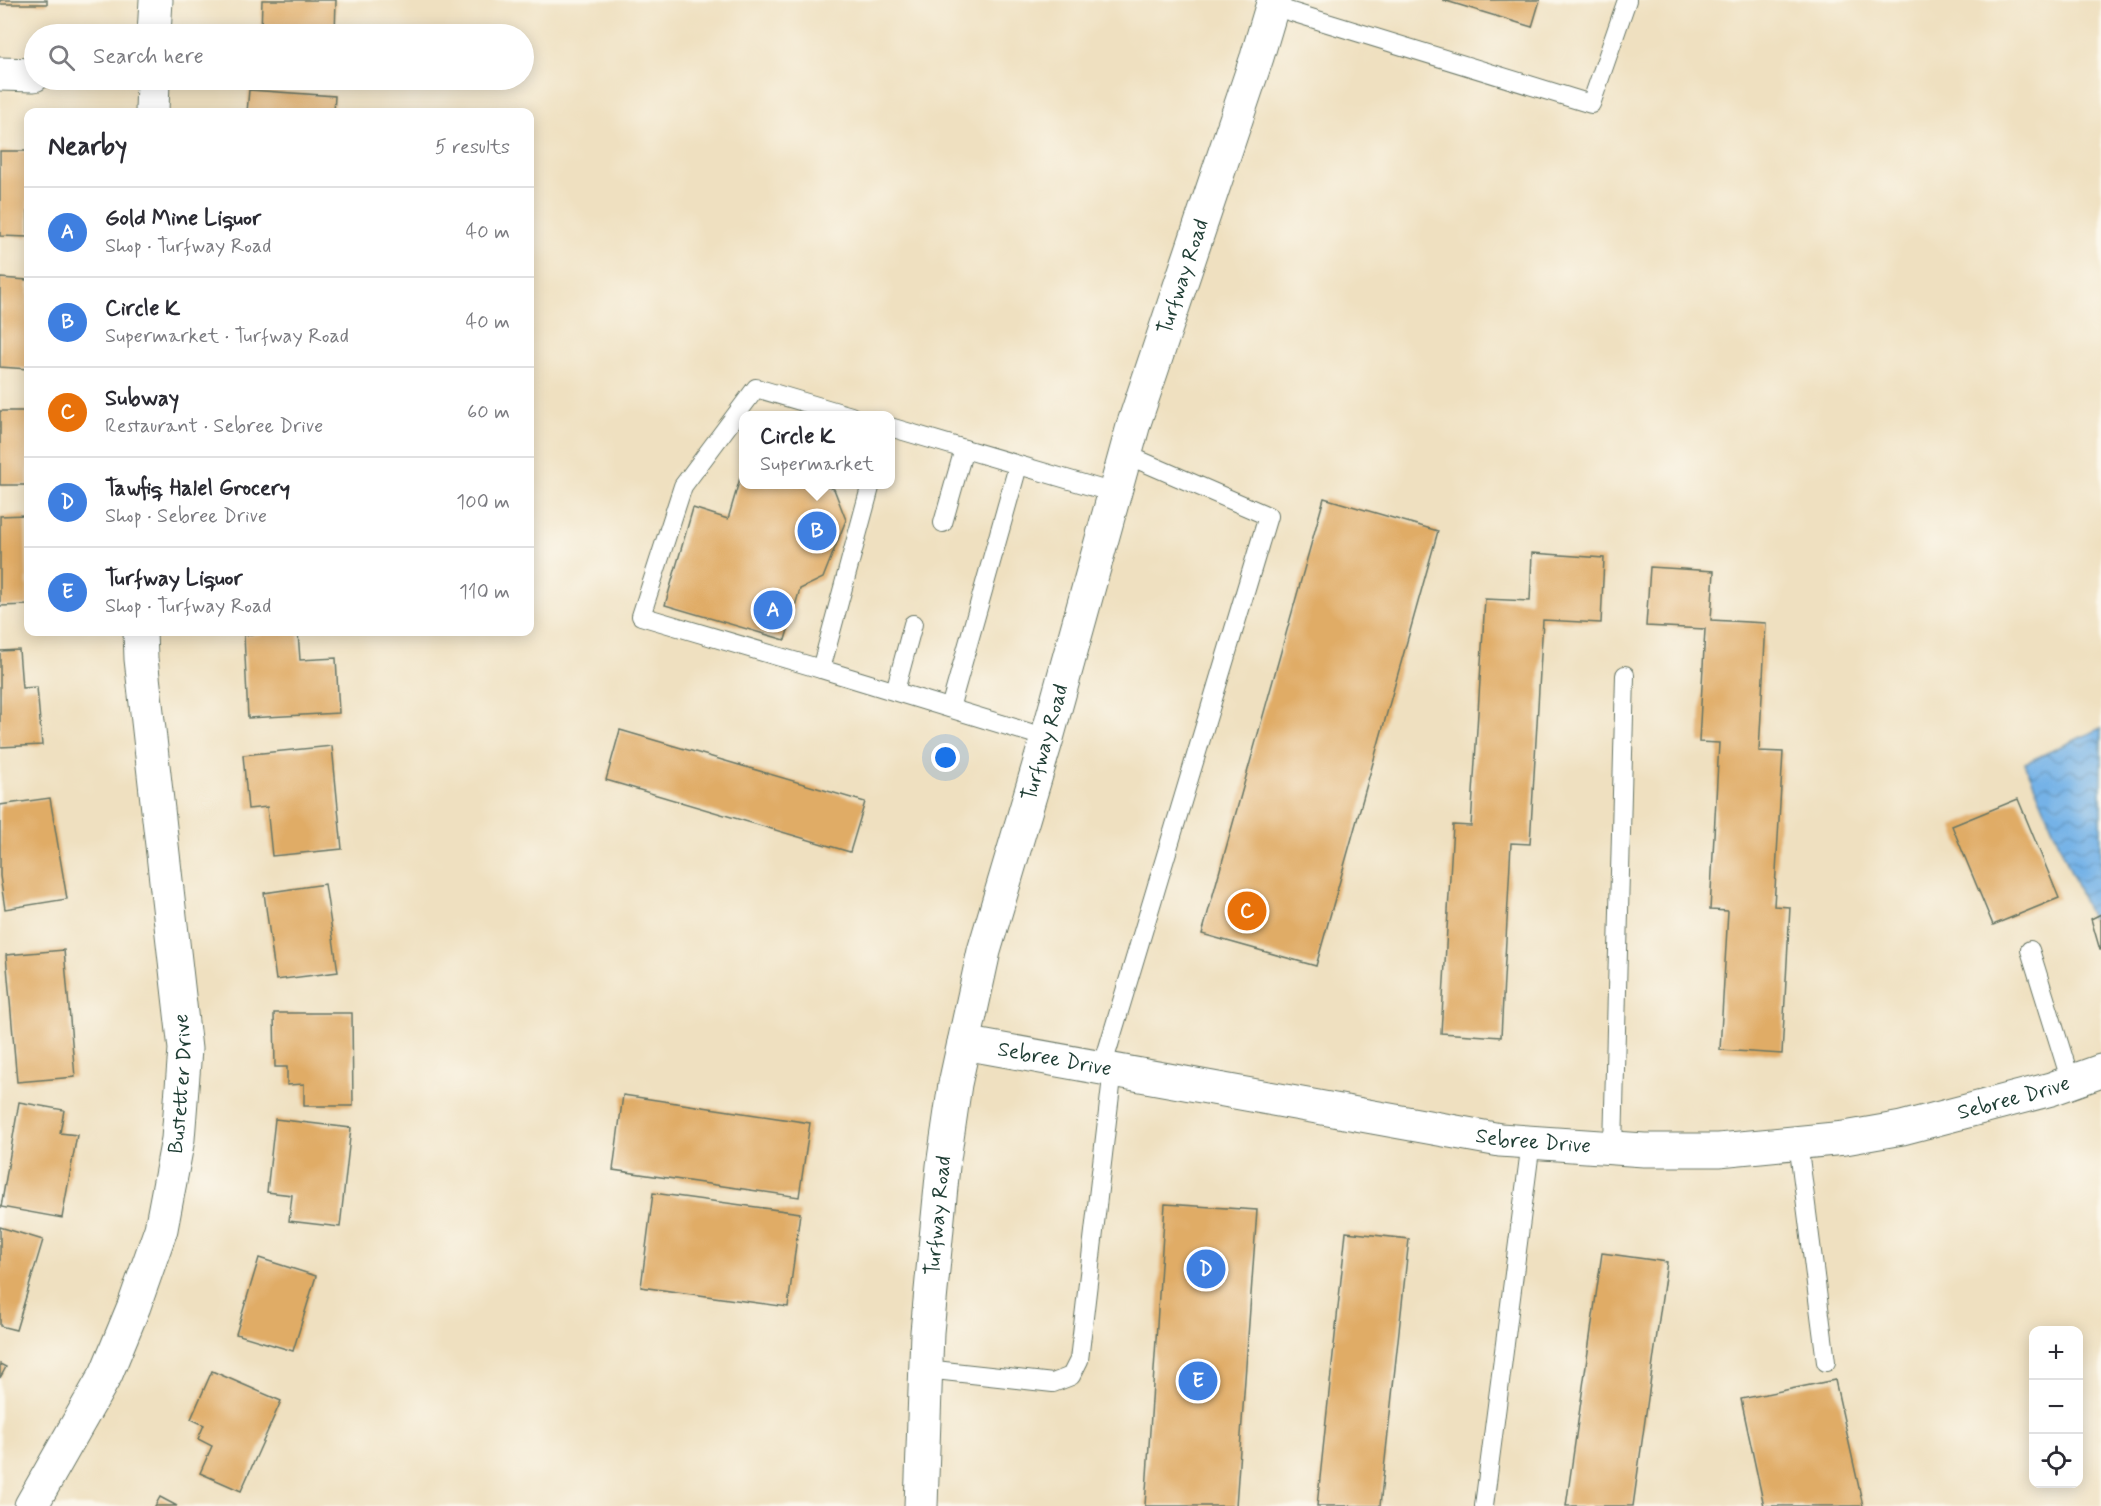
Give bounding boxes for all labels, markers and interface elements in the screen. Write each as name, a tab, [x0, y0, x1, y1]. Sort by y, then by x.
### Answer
search box	[24, 24, 534, 90]
icon: search	[45, 41, 78, 74]
text: Search here	[93, 43, 204, 71]
text: Nearby	[48, 130, 127, 164]
text: 5 results	[435, 134, 510, 161]
text: Gold Mine Liquor	[105, 205, 261, 233]
street label: Turfway Road	[1151, 215, 1216, 338]
text: A	[61, 219, 74, 246]
text: 40 m	[466, 219, 510, 246]
text: Shop · Turfway Road	[105, 233, 271, 260]
text: Circle K	[105, 295, 180, 323]
text: B	[61, 309, 74, 336]
text: 40 m	[466, 309, 510, 336]
text: Supermarket · Turfway Road	[105, 323, 349, 350]
text: Subway	[105, 385, 179, 413]
text: C	[60, 399, 75, 426]
text: 60 m	[467, 399, 510, 426]
popup	[739, 411, 895, 489]
text: Restaurant · Sebree Drive	[105, 413, 323, 440]
text: Circle K	[760, 423, 835, 451]
text: Supermarket	[760, 451, 874, 478]
text: Tawfiq Halel Grocery	[105, 475, 290, 503]
text: D	[61, 489, 74, 516]
text: 100 m	[456, 489, 510, 516]
text: Shop · Sebree Drive	[105, 503, 267, 530]
pin: B	[798, 508, 836, 554]
text: Turfway Liquor	[105, 565, 243, 593]
text: E	[62, 579, 73, 606]
text: 110 m	[459, 579, 510, 606]
pin: A	[754, 588, 792, 632]
text: Shop · Turfway Road	[105, 593, 271, 620]
street label: Turfway Road	[1015, 681, 1075, 804]
your location	[931, 743, 960, 772]
pin: C	[1228, 888, 1266, 934]
street label: Bustetter Drive	[161, 1012, 199, 1156]
street label: Sebree Drive	[995, 1035, 1114, 1083]
street label: Sebree Drive	[1954, 1069, 2074, 1127]
street label: Sebree Drive	[1473, 1122, 1592, 1160]
street label: Turfway Road	[919, 1154, 958, 1277]
pin: D	[1186, 1246, 1226, 1292]
map controls	[2029, 1326, 2083, 1488]
button: +	[2029, 1326, 2083, 1380]
pin: E	[1178, 1358, 1218, 1404]
button: −	[2029, 1380, 2083, 1434]
button: locate	[2029, 1434, 2083, 1488]

